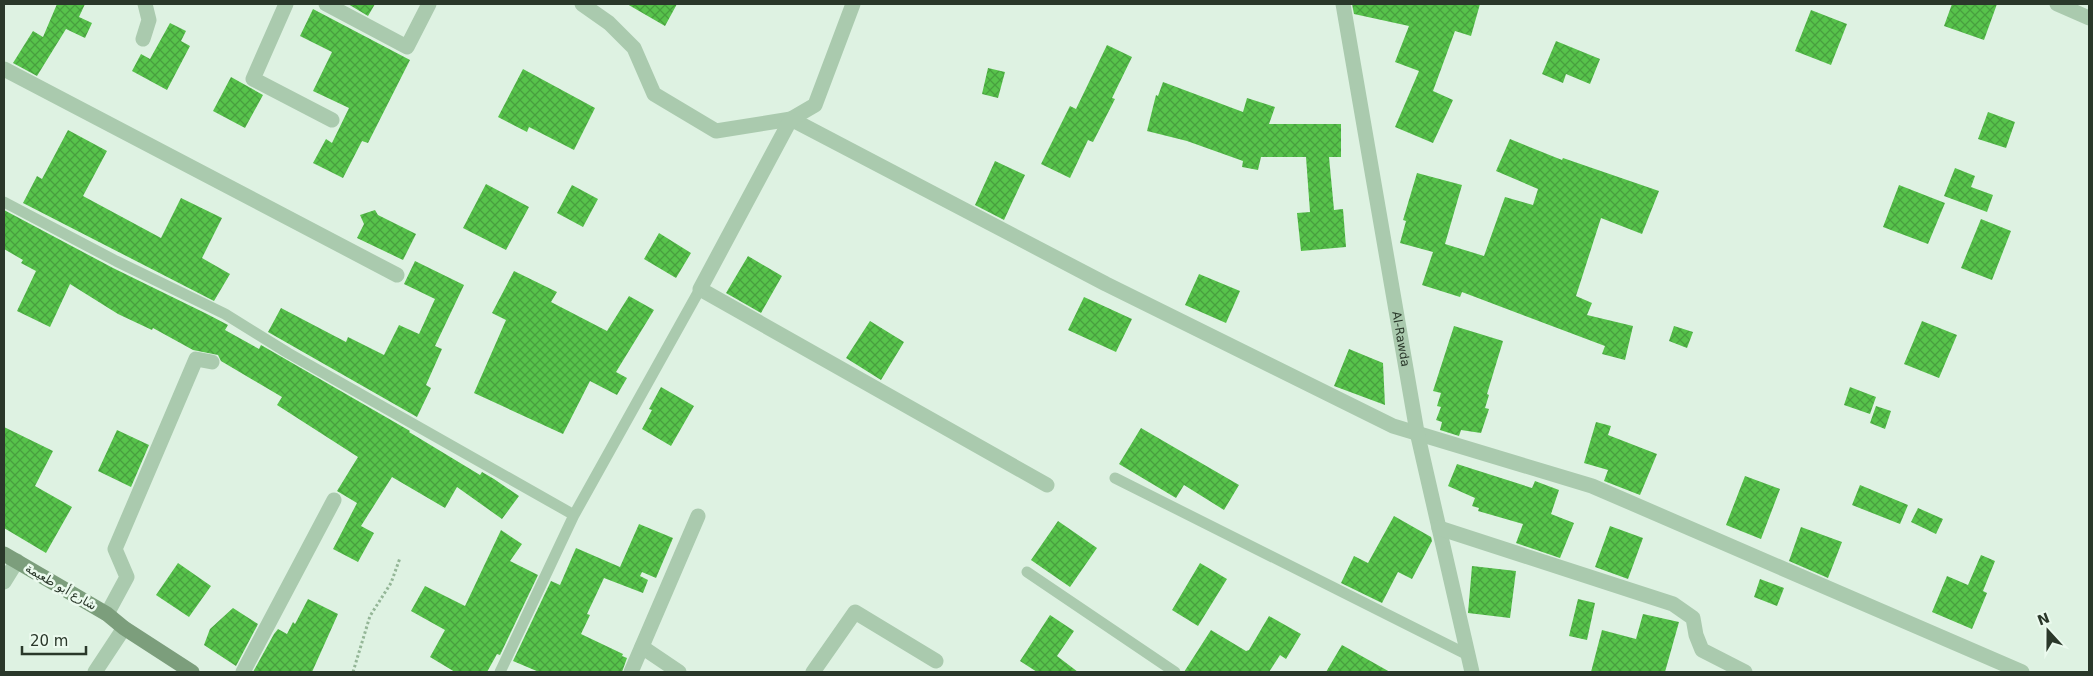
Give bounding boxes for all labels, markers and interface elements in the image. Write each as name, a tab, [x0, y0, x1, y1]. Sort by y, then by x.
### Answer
street label: Al-Rawda	[1389, 310, 1413, 368]
street label: شارع أبو طعيمة	[23, 560, 99, 614]
north arrow	[2023, 606, 2073, 656]
text: N	[2035, 609, 2052, 628]
scale bar	[22, 624, 86, 656]
text: 20 m	[30, 632, 68, 650]

